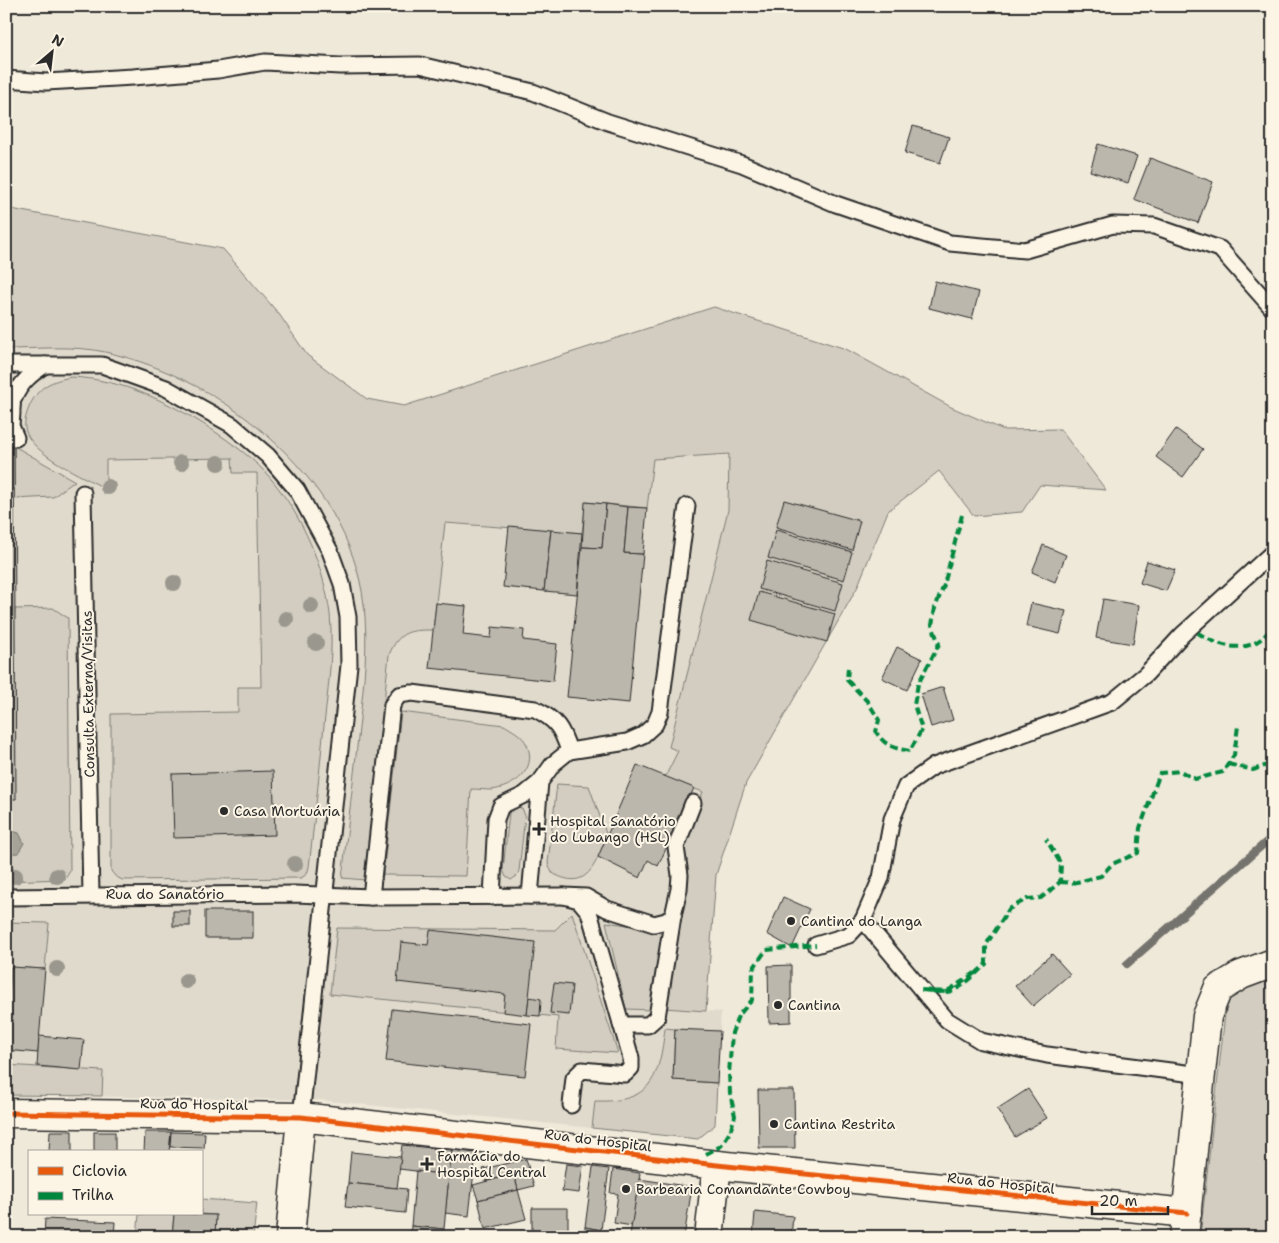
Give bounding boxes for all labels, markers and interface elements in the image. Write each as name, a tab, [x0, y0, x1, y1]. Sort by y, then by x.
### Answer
north arrow	[28, 28, 78, 78]
text: N	[49, 30, 67, 51]
street label: Consulta Externa/Visitas	[78, 610, 98, 778]
place label: Casa Mortuária	[234, 802, 340, 820]
marker: Casa Mortuária	[218, 805, 230, 817]
place label: Hospital Sanatório do Lubango (HSL)	[550, 812, 676, 846]
marker: Hospital Sanatório do Lubango (HSL)	[532, 822, 546, 836]
street label: Rua do Sanatório	[106, 885, 224, 903]
place label: Cantina do Langa	[801, 912, 922, 930]
marker: Cantina do Langa	[785, 915, 797, 927]
place label: Cantina	[788, 996, 841, 1014]
marker: Cantina	[772, 999, 784, 1011]
street label: Rua do Hospital	[140, 1094, 249, 1114]
place label: Cantina Restrita	[784, 1115, 895, 1133]
marker: Cantina Restrita	[768, 1118, 780, 1130]
street label: Rua do Hospital	[543, 1124, 653, 1156]
place label: Farmácia do Hospital Central	[437, 1147, 547, 1181]
legend	[28, 1150, 202, 1216]
marker: Farmácia do Hospital Central	[421, 1158, 433, 1170]
text: Ciclovia	[72, 1161, 128, 1181]
street label: Rua do Hospital	[946, 1168, 1056, 1198]
place label: Barbearia Comandante Cowboy	[636, 1180, 851, 1198]
marker: Barbearia Comandante Cowboy	[620, 1183, 632, 1195]
scale bar	[1092, 1183, 1168, 1215]
text: Trilha	[72, 1185, 114, 1205]
text: 20 m	[1099, 1191, 1138, 1211]

